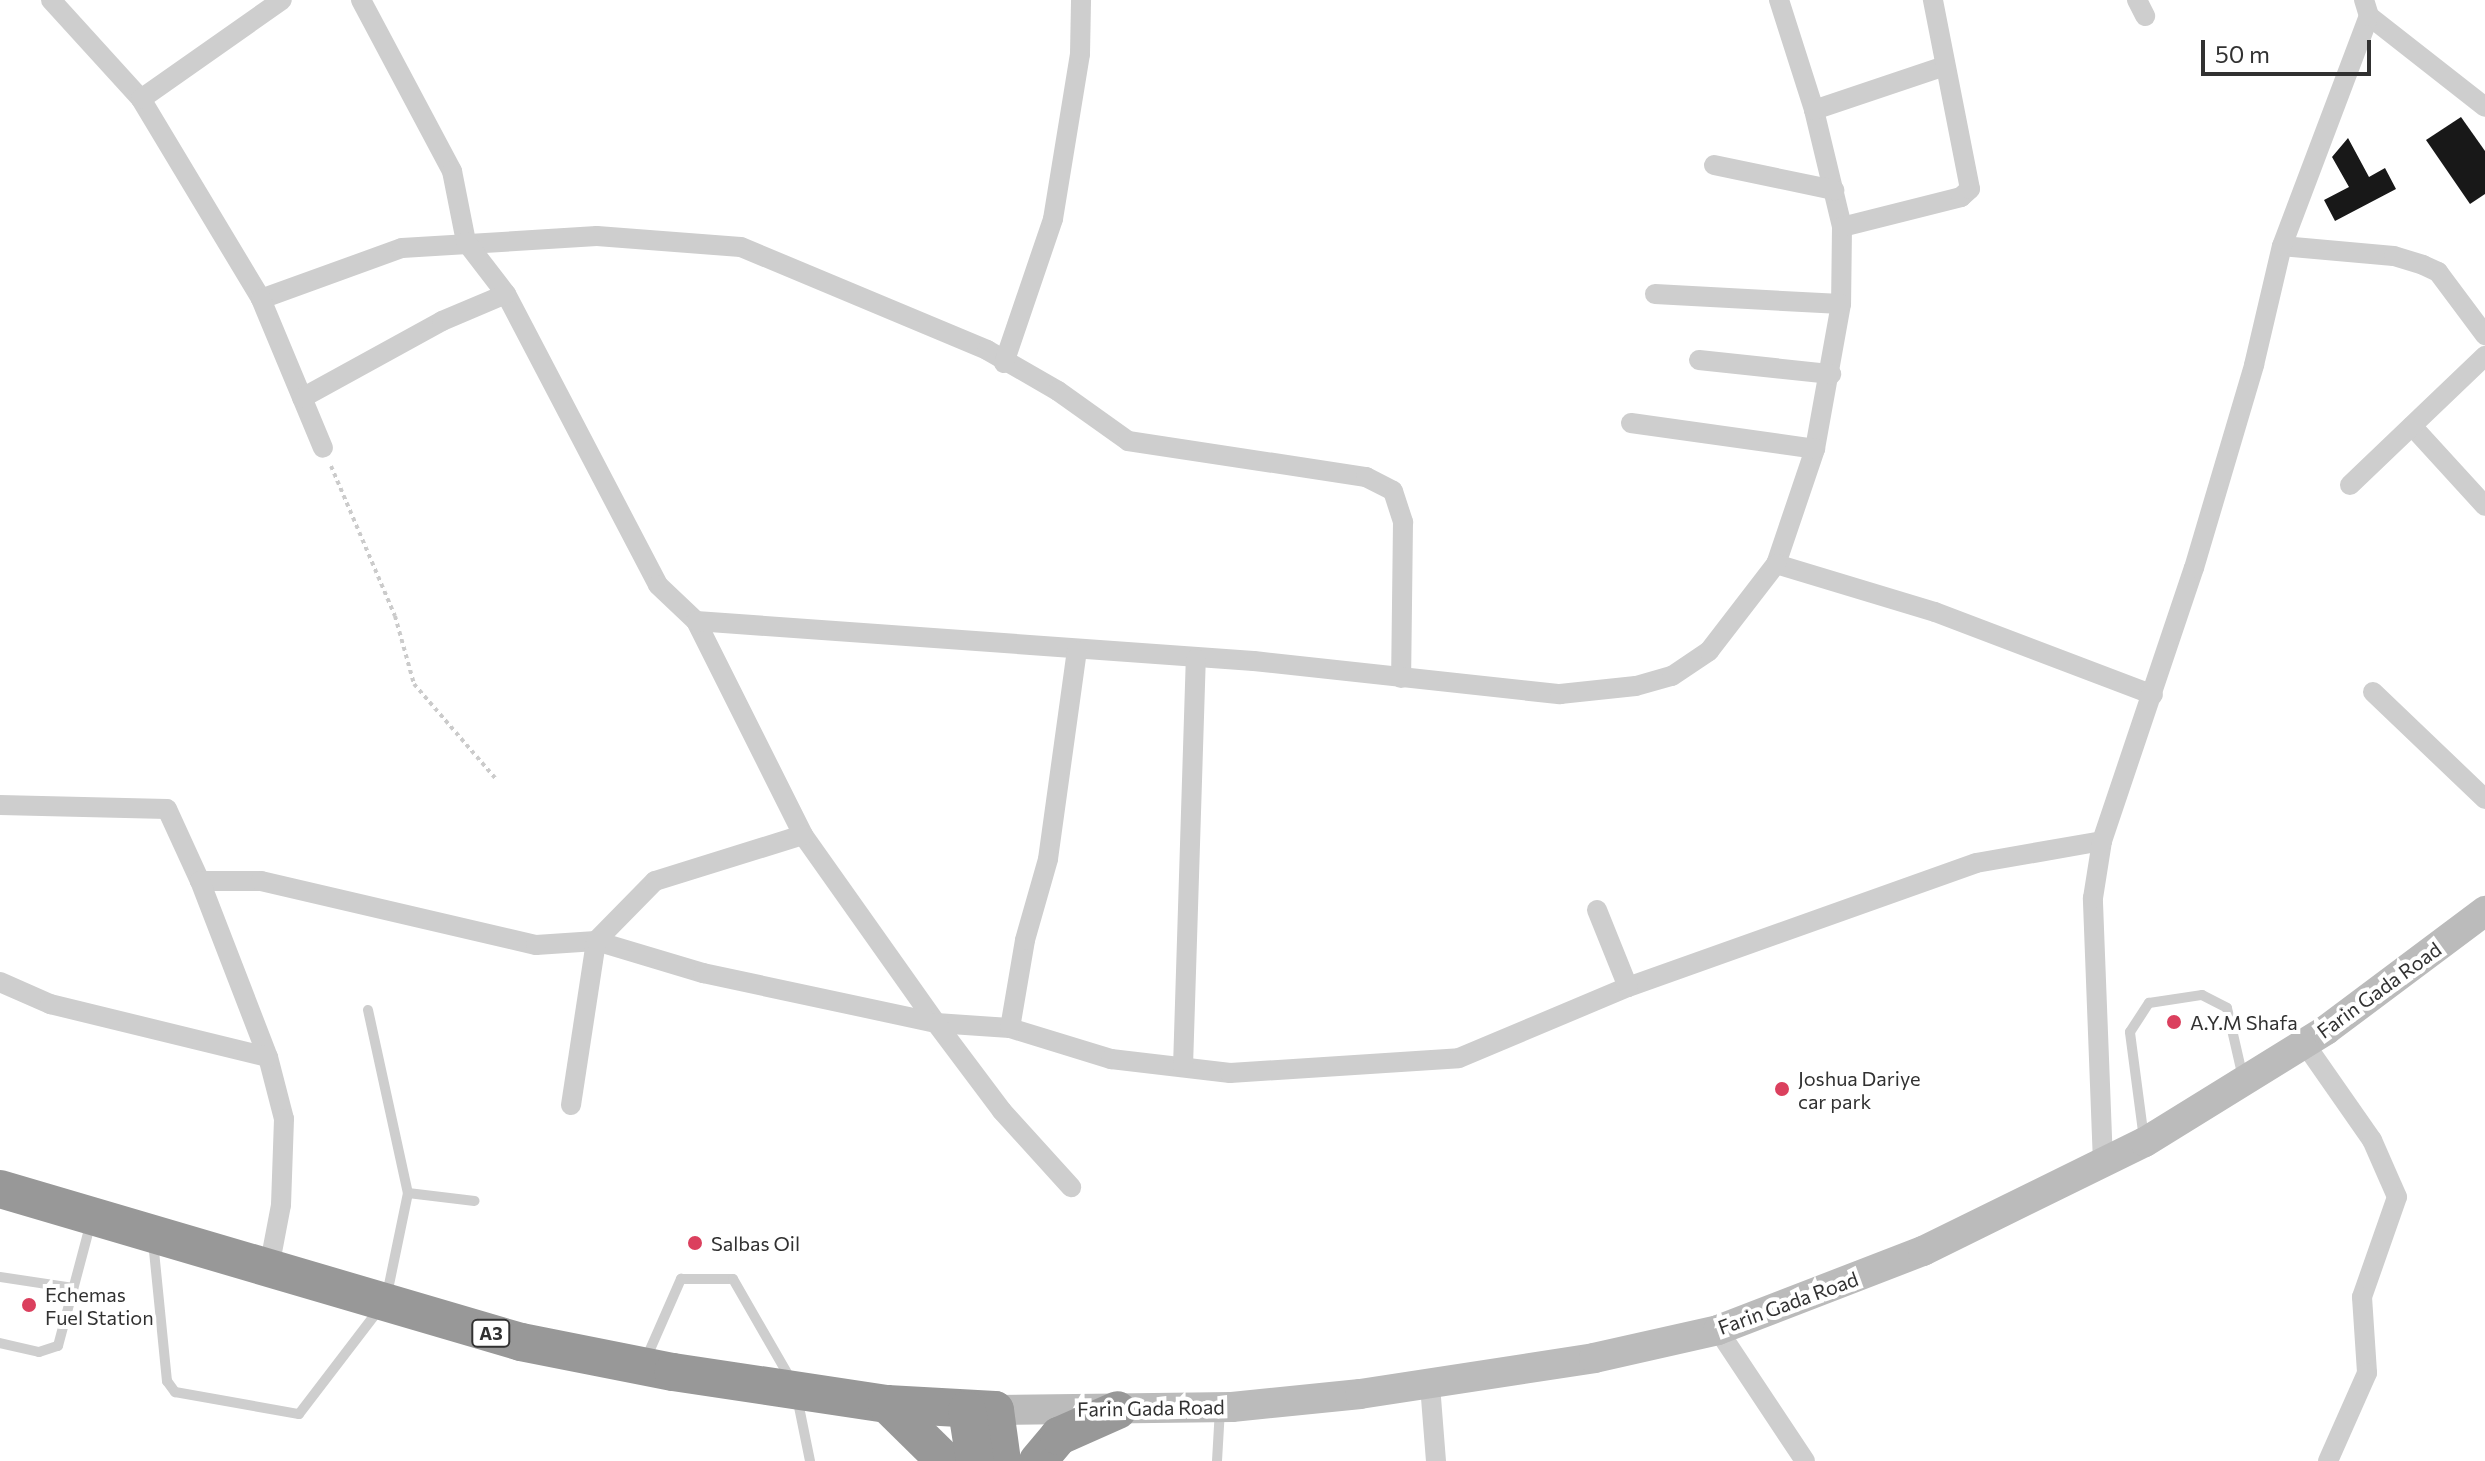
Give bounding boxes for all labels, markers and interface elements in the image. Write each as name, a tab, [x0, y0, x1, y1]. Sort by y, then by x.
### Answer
scale bar	[2205, 24, 2375, 74]
text: 50 m	[2215, 39, 2270, 68]
street label: Farin Gada Road	[2312, 937, 2446, 1043]
place label: A.Y.M Shafa	[2190, 1010, 2298, 1034]
marker: A.Y.M Shafa	[2165, 1013, 2183, 1031]
place label: Joshua Dariye car park	[1798, 1066, 1920, 1113]
marker: Joshua Dariye car park	[1773, 1080, 1791, 1098]
place label: Salbas Oil	[711, 1231, 800, 1255]
marker: Salbas Oil	[686, 1234, 704, 1252]
street label: Farin Gada Road	[1715, 1266, 1861, 1340]
place label: Echemas Fuel Station	[45, 1282, 154, 1329]
marker: Echemas Fuel Station	[20, 1296, 38, 1314]
road number: A3	[471, 1319, 511, 1347]
street label: Farin Gada Road	[1077, 1395, 1225, 1421]

